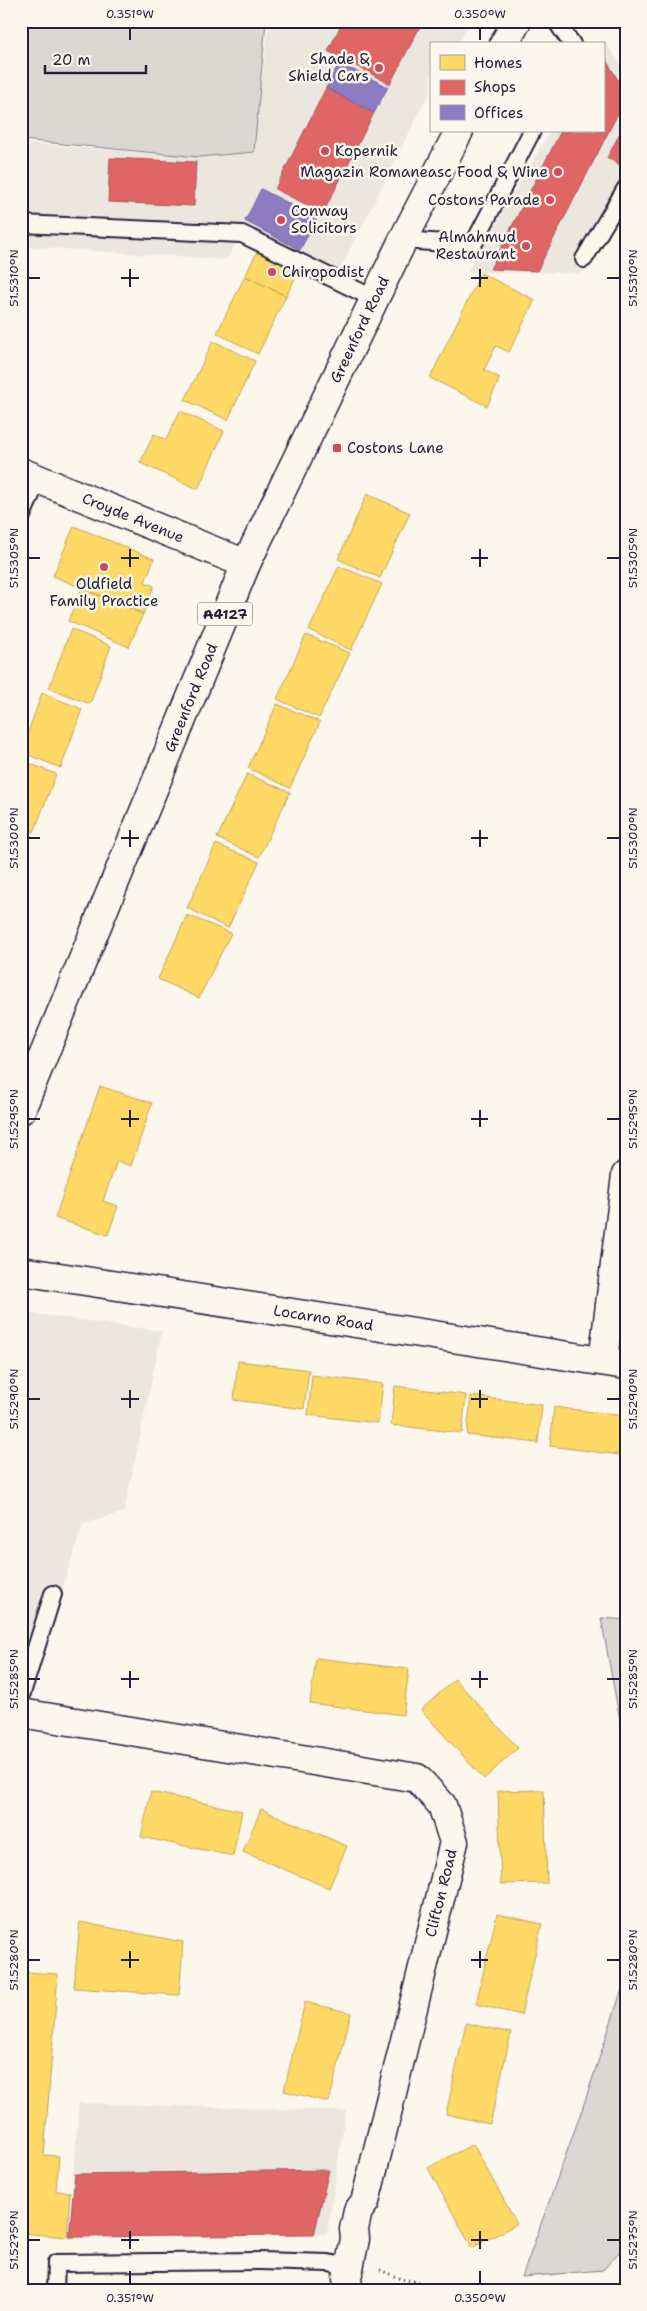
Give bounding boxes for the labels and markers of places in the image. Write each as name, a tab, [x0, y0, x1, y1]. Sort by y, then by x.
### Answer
place label: Shade & Shield Cars	[288, 49, 370, 86]
marker: Shade & Shield Cars	[373, 62, 385, 74]
place label: Kopernik	[335, 141, 398, 161]
marker: Kopernik	[319, 145, 331, 157]
place label: Magazin Romaneasc Food & Wine	[300, 162, 548, 182]
marker: Magazin Romaneasc Food & Wine	[552, 166, 564, 178]
place label: Costons Parade	[428, 190, 540, 210]
marker: Costons Parade	[544, 194, 556, 206]
place label: Conway Solicitors	[291, 201, 357, 238]
marker: Conway Solicitors	[275, 214, 287, 226]
place label: Almahmud Restaurant	[436, 227, 516, 264]
marker: Almahmud Restaurant	[520, 240, 532, 252]
place label: Chiropodist	[282, 262, 364, 282]
marker: Chiropodist	[266, 266, 278, 278]
place label: Costons Lane	[347, 438, 444, 458]
marker: Costons Lane	[331, 442, 343, 454]
marker: Oldfield Family Practice	[98, 561, 110, 573]
place label: Oldfield Family Practice	[50, 574, 158, 611]

